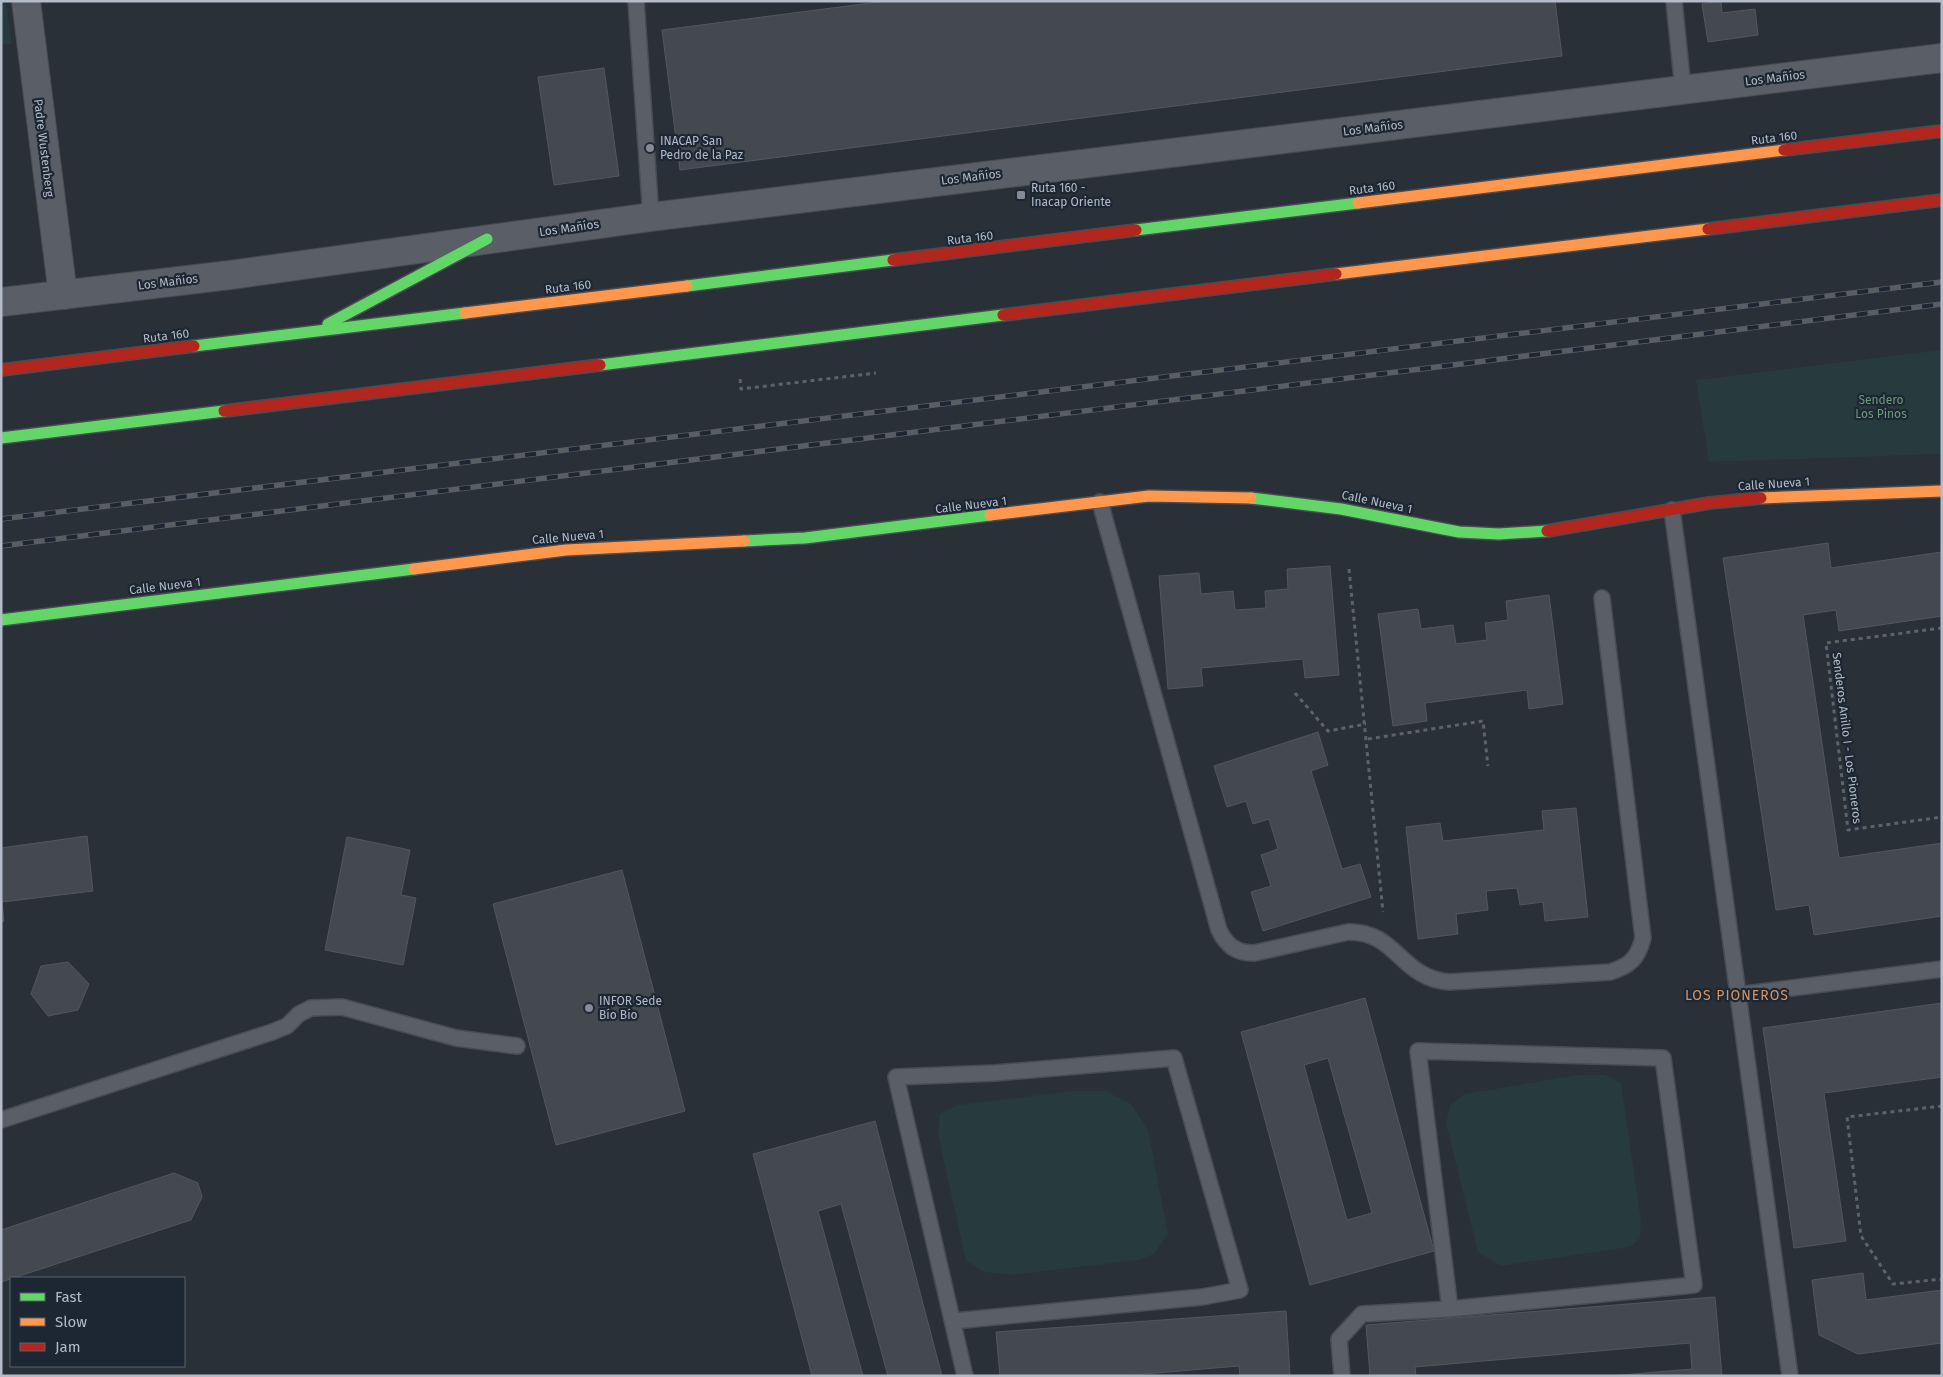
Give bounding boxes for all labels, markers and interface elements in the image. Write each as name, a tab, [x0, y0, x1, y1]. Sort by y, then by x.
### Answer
street label: Los Mañíos	[1744, 67, 1806, 89]
street label: Padre Wustenberg	[31, 98, 57, 198]
street label: Los Mañíos	[1342, 117, 1404, 139]
street label: Ruta 160	[1750, 128, 1798, 148]
place label: INACAP San Pedro de la Paz	[660, 134, 743, 162]
marker: INACAP San Pedro de la Paz	[644, 142, 656, 154]
street label: Los Mañíos	[940, 166, 1002, 188]
street label: Ruta 160	[1348, 178, 1396, 198]
place label: Ruta 160 - Inacap Oriente	[1031, 181, 1111, 209]
marker: Ruta 160 - Inacap Oriente	[1015, 189, 1027, 201]
street label: Los Mañíos	[538, 217, 600, 239]
street label: Ruta 160	[946, 228, 994, 248]
street label: Los Mañíos	[137, 271, 199, 293]
street label: Ruta 160	[544, 277, 592, 297]
street label: Ruta 160	[142, 326, 190, 346]
park label: Sendero Los Pinos	[1855, 393, 1907, 421]
street label: Calle Nueva 1	[1738, 475, 1810, 493]
street label: Calle Nueva 1	[1340, 488, 1414, 516]
street label: Calle Nueva 1	[934, 494, 1008, 516]
street label: Calle Nueva 1	[532, 527, 604, 547]
street label: Calle Nueva 1	[128, 575, 202, 597]
street label: Senderos Anillo I - Los Pioneros	[1830, 652, 1864, 825]
district label: LOS PIONEROS	[1685, 987, 1789, 1004]
place label: INFOR Sede Bío Bío	[599, 994, 662, 1022]
marker: INFOR Sede Bío Bío	[583, 1002, 595, 1014]
legend	[10, 1277, 185, 1367]
text: Fast	[55, 1288, 82, 1306]
text: Slow	[55, 1313, 87, 1331]
text: Jam	[55, 1338, 81, 1356]

